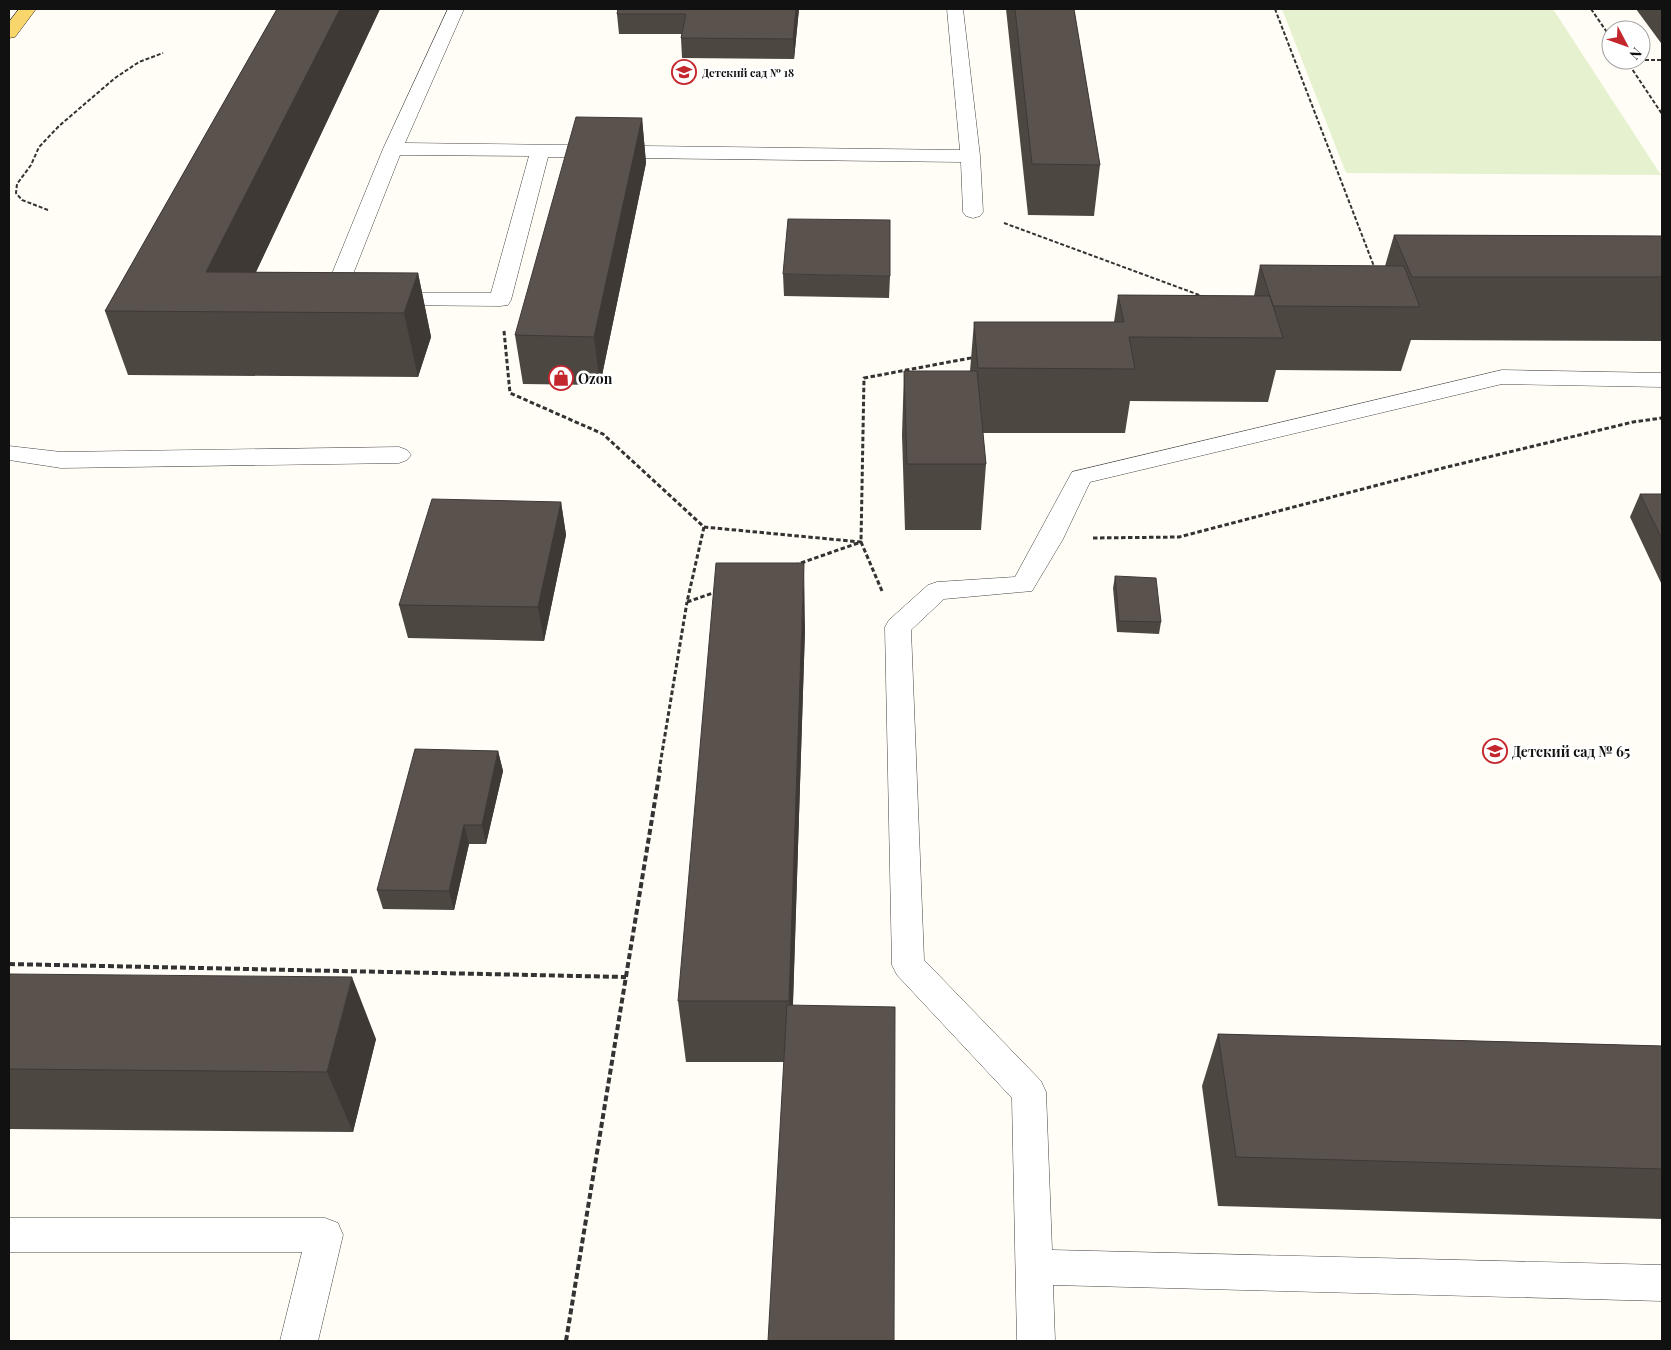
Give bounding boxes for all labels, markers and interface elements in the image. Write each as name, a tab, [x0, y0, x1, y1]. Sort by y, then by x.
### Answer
north arrow	[1601, 20, 1651, 70]
text: N	[1626, 44, 1647, 64]
school or university icon: Детский сад № 18	[671, 59, 697, 85]
place label: Детский сад № 18	[702, 65, 794, 80]
shop icon: Ozon	[548, 365, 574, 391]
place label: Ozon	[578, 369, 613, 388]
school or university icon: Детский сад № 65	[1482, 738, 1508, 764]
place label: Детский сад № 65	[1512, 742, 1630, 761]

